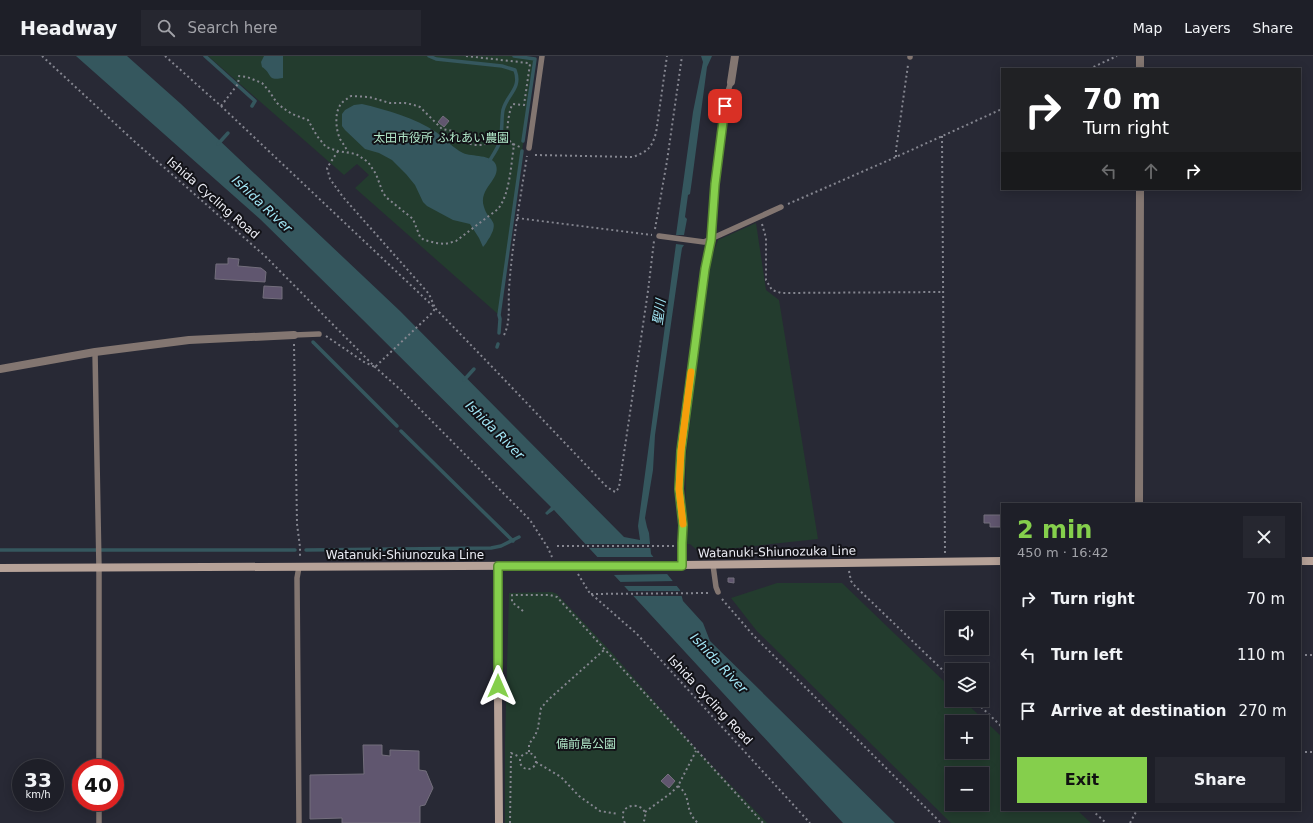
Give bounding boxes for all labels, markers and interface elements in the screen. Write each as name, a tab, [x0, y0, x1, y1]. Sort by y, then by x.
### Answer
search box	[141, 10, 421, 46]
text: Headway	[20, 17, 117, 39]
icon: search	[155, 17, 177, 39]
text: Search here	[187, 19, 278, 37]
text: Map	[1133, 20, 1162, 36]
text: Layers	[1184, 20, 1231, 36]
text: Share	[1253, 20, 1293, 36]
text: 70 m	[1083, 83, 1161, 116]
icon: right	[1017, 84, 1069, 136]
pin	[708, 89, 742, 123]
icon: arrive	[714, 95, 736, 117]
text: Turn right	[1083, 117, 1169, 138]
park label: 太田市役所 ふれあい農園	[373, 131, 509, 145]
street label: Ishida Cycling Road	[164, 154, 262, 242]
icon: left	[1098, 160, 1120, 182]
icon: ahead	[1140, 160, 1162, 182]
icon: right	[1182, 160, 1204, 182]
water label: Ishida River	[229, 172, 296, 237]
water label: 聖川	[650, 296, 669, 326]
water label: Ishida River	[463, 398, 529, 464]
text: 2 min	[1017, 516, 1092, 544]
button: close	[1243, 516, 1285, 558]
street label: Watanuki-Shiunozuka Line	[698, 544, 856, 560]
text: 450 m · 16:42	[1017, 545, 1108, 560]
street label: Watanuki-Shiunozuka Line	[326, 548, 484, 562]
icon: right	[1017, 588, 1039, 610]
text: Turn right	[1051, 590, 1135, 608]
text: 70 m	[1247, 590, 1285, 608]
map controls	[945, 611, 989, 811]
button: sound	[945, 611, 989, 655]
water label: Ishida River	[687, 630, 752, 697]
icon: left	[1017, 644, 1039, 666]
text: Turn left	[1051, 646, 1123, 664]
text: 110 m	[1237, 646, 1285, 664]
street label: Ishida Cycling Road	[665, 652, 755, 748]
button: layers	[945, 663, 989, 707]
position arrow	[477, 665, 519, 707]
icon: arrive	[1017, 700, 1039, 722]
text: Arrive at destination	[1051, 702, 1226, 720]
text: 270 m	[1238, 702, 1287, 720]
button: +	[945, 715, 989, 759]
park label: 備前島公園	[556, 737, 616, 751]
button: Exit	[1017, 757, 1147, 803]
button: Share	[1155, 757, 1285, 803]
speed limit sign: 40	[72, 759, 124, 811]
button: −	[945, 767, 989, 811]
text: 33	[24, 768, 52, 792]
text: km/h	[25, 789, 51, 800]

